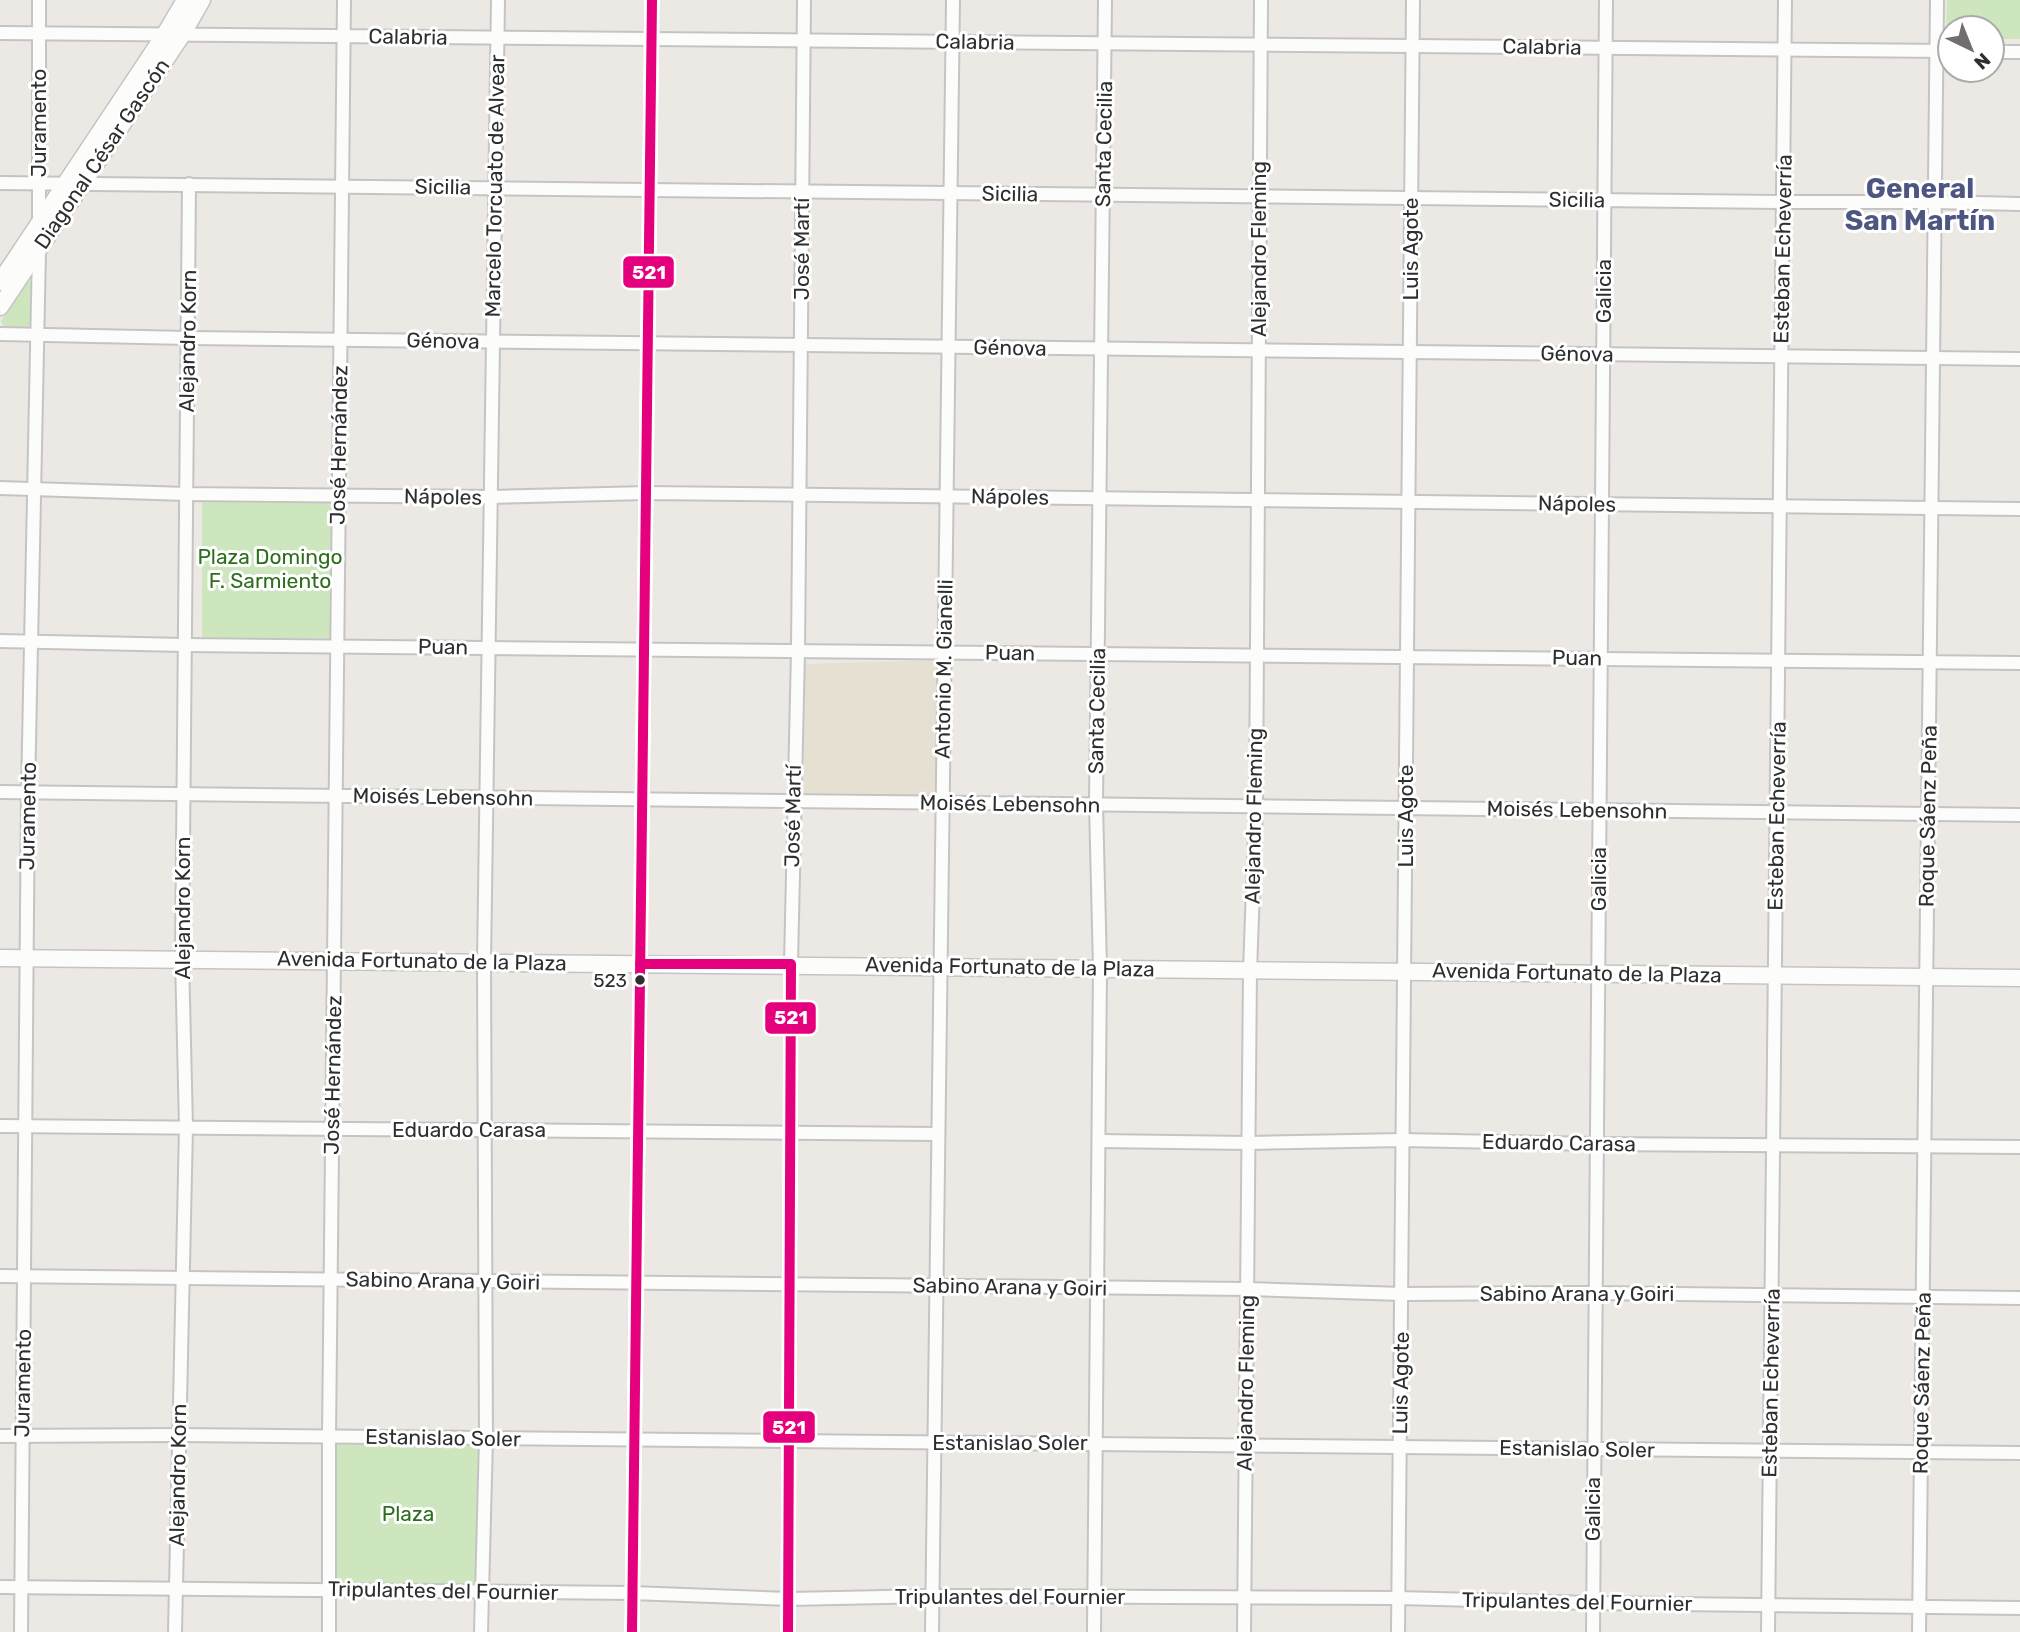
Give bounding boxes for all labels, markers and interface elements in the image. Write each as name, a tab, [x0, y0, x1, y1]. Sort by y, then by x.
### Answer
north arrow	[1936, 14, 2006, 84]
street label: Calabria	[368, 23, 448, 50]
street label: Calabria	[935, 28, 1015, 55]
street label: Calabria	[1502, 33, 1582, 60]
text: N	[1969, 48, 1995, 74]
street label: Diagonal César Gascón	[29, 54, 175, 254]
street label: Marcelo Torcuato de Alvear	[480, 54, 509, 318]
street label: Juramento	[26, 69, 51, 177]
street label: Santa Cecilia	[1090, 81, 1117, 207]
street label: Esteban Echeverría	[1768, 154, 1797, 344]
street label: Alejandro Fleming	[1246, 161, 1271, 337]
district label: General San Martín	[1845, 172, 1995, 237]
street label: Sicilia	[414, 174, 472, 199]
street label: Sicilia	[981, 181, 1039, 206]
street label: Sicilia	[1548, 187, 1606, 212]
street label: José Martí	[789, 197, 814, 300]
street label: Luis Agote	[1398, 198, 1423, 300]
line badge: 521	[622, 255, 675, 289]
street label: Galicia	[1591, 259, 1616, 323]
text: 521	[632, 261, 666, 284]
street label: Alejandro Korn	[174, 269, 201, 413]
street label: Génova	[406, 327, 480, 354]
street label: Génova	[973, 334, 1047, 361]
street label: Génova	[1540, 340, 1614, 367]
street label: José Hernández	[325, 365, 352, 525]
street label: Nápoles	[404, 483, 482, 510]
street label: Nápoles	[971, 483, 1049, 510]
street label: Nápoles	[1538, 490, 1616, 517]
park label: Plaza Domingo F. Sarmiento	[197, 544, 343, 593]
street label: Antonio M. Gianelli	[929, 579, 958, 759]
street label: Puan	[418, 634, 468, 659]
street label: Puan	[985, 640, 1035, 665]
street label: Puan	[1552, 645, 1602, 670]
street label: Santa Cecilia	[1083, 648, 1110, 774]
street label: Esteban Echeverría	[1762, 721, 1791, 911]
street label: Roque Sáenz Peña	[1913, 725, 1942, 907]
street label: Alejandro Fleming	[1239, 728, 1268, 904]
street label: Juramento	[14, 762, 41, 870]
street label: José Martí	[779, 764, 806, 867]
street label: Luis Agote	[1393, 765, 1418, 867]
street label: Moisés Lebensohn	[352, 782, 534, 811]
street label: Moisés Lebensohn	[919, 789, 1101, 818]
street label: Moisés Lebensohn	[1486, 795, 1668, 824]
street label: Alejandro Korn	[170, 837, 195, 979]
street label: Galicia	[1586, 847, 1611, 911]
street label: Avenida Fortunato de la Plaza	[277, 945, 567, 976]
street label: Avenida Fortunato de la Plaza	[865, 951, 1155, 982]
street label: Avenida Fortunato de la Plaza	[1432, 957, 1722, 988]
place label: 523	[593, 969, 627, 992]
marker: 523	[633, 973, 647, 987]
street label: José Hernández	[319, 995, 346, 1155]
line badge: 521	[764, 1001, 817, 1035]
text: 521	[774, 1006, 808, 1029]
street label: Eduardo Carasa	[392, 1117, 546, 1142]
street label: Eduardo Carasa	[1482, 1129, 1636, 1156]
street label: Sabino Arana y Goiri	[345, 1266, 541, 1295]
street label: Sabino Arana y Goiri	[912, 1272, 1108, 1301]
street label: Sabino Arana y Goiri	[1480, 1281, 1674, 1306]
street label: Esteban Echeverría	[1756, 1288, 1785, 1478]
street label: Roque Sáenz Peña	[1907, 1292, 1936, 1474]
street label: Alejandro Fleming	[1231, 1295, 1260, 1471]
street label: Juramento	[9, 1329, 36, 1437]
street label: Luis Agote	[1387, 1331, 1414, 1435]
street label: Alejandro Korn	[164, 1403, 191, 1547]
line badge: 521	[762, 1410, 816, 1444]
text: 521	[772, 1416, 806, 1439]
street label: Estanislao Soler	[365, 1424, 521, 1451]
street label: Estanislao Soler	[932, 1430, 1088, 1455]
street label: Estanislao Soler	[1499, 1435, 1655, 1462]
street label: Galicia	[1580, 1477, 1605, 1541]
park label: Plaza	[382, 1501, 434, 1526]
street label: Tripulantes del Fournier	[328, 1576, 558, 1605]
street label: Tripulantes del Fournier	[895, 1584, 1125, 1609]
street label: Tripulantes del Fournier	[1462, 1587, 1692, 1616]

